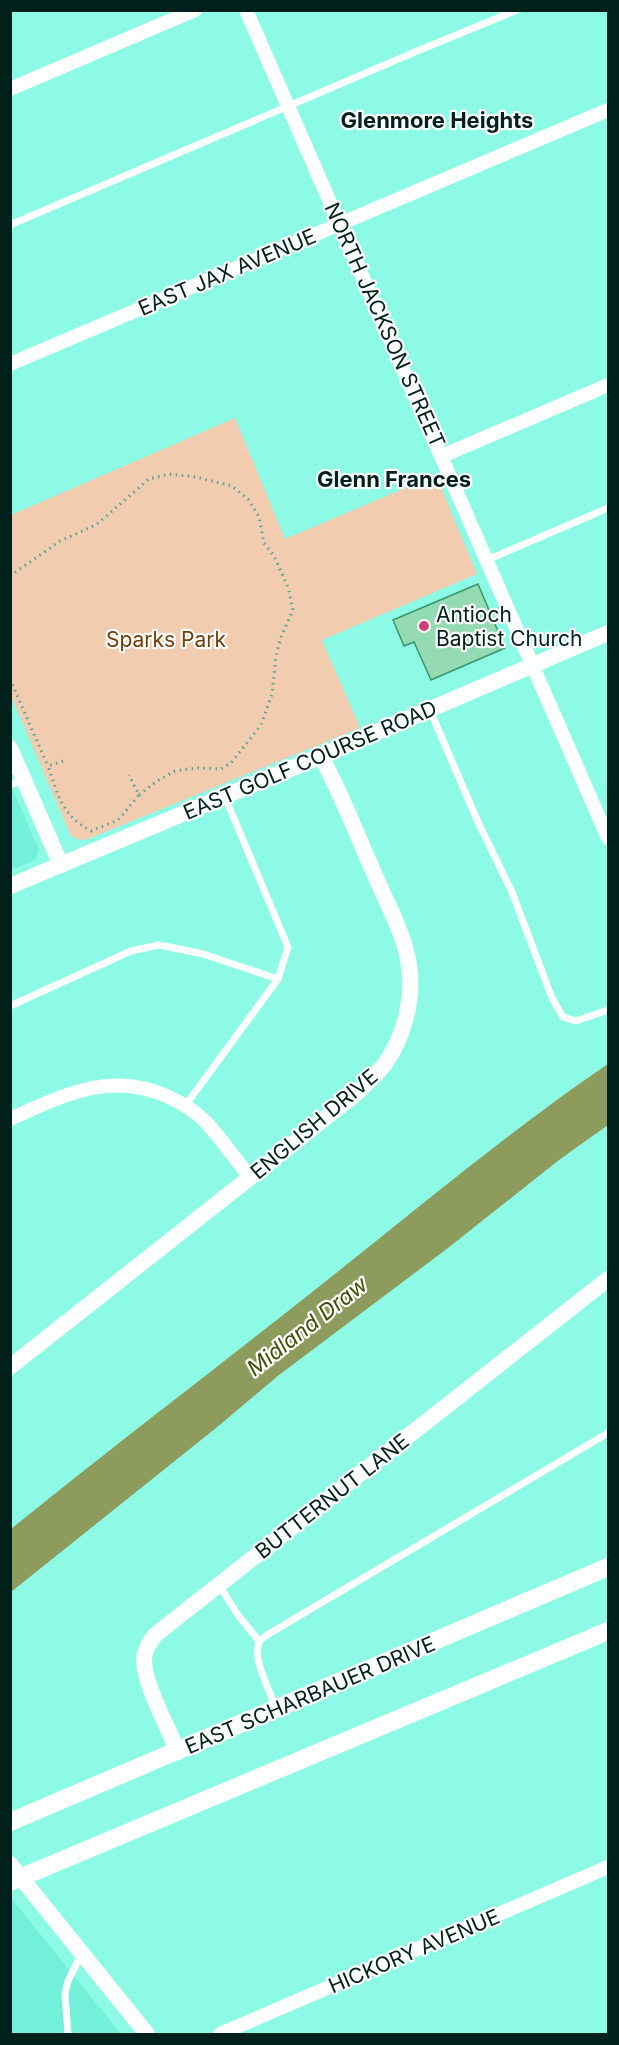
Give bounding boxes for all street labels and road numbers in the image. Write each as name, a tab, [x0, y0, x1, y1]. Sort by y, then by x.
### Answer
street label: NORTH JACKSON STREET	[320, 199, 450, 451]
street label: EAST JAX AVENUE	[134, 223, 320, 321]
street label: EAST GOLF COURSE ROAD	[179, 695, 441, 825]
street label: ENGLISH DRIVE	[245, 1064, 383, 1184]
street label: BUTTERNUT LANE	[250, 1428, 414, 1564]
street label: EAST SCHARBAUER DRIVE	[181, 1631, 439, 1759]
street label: HICKORY AVENUE	[325, 1904, 503, 1998]

